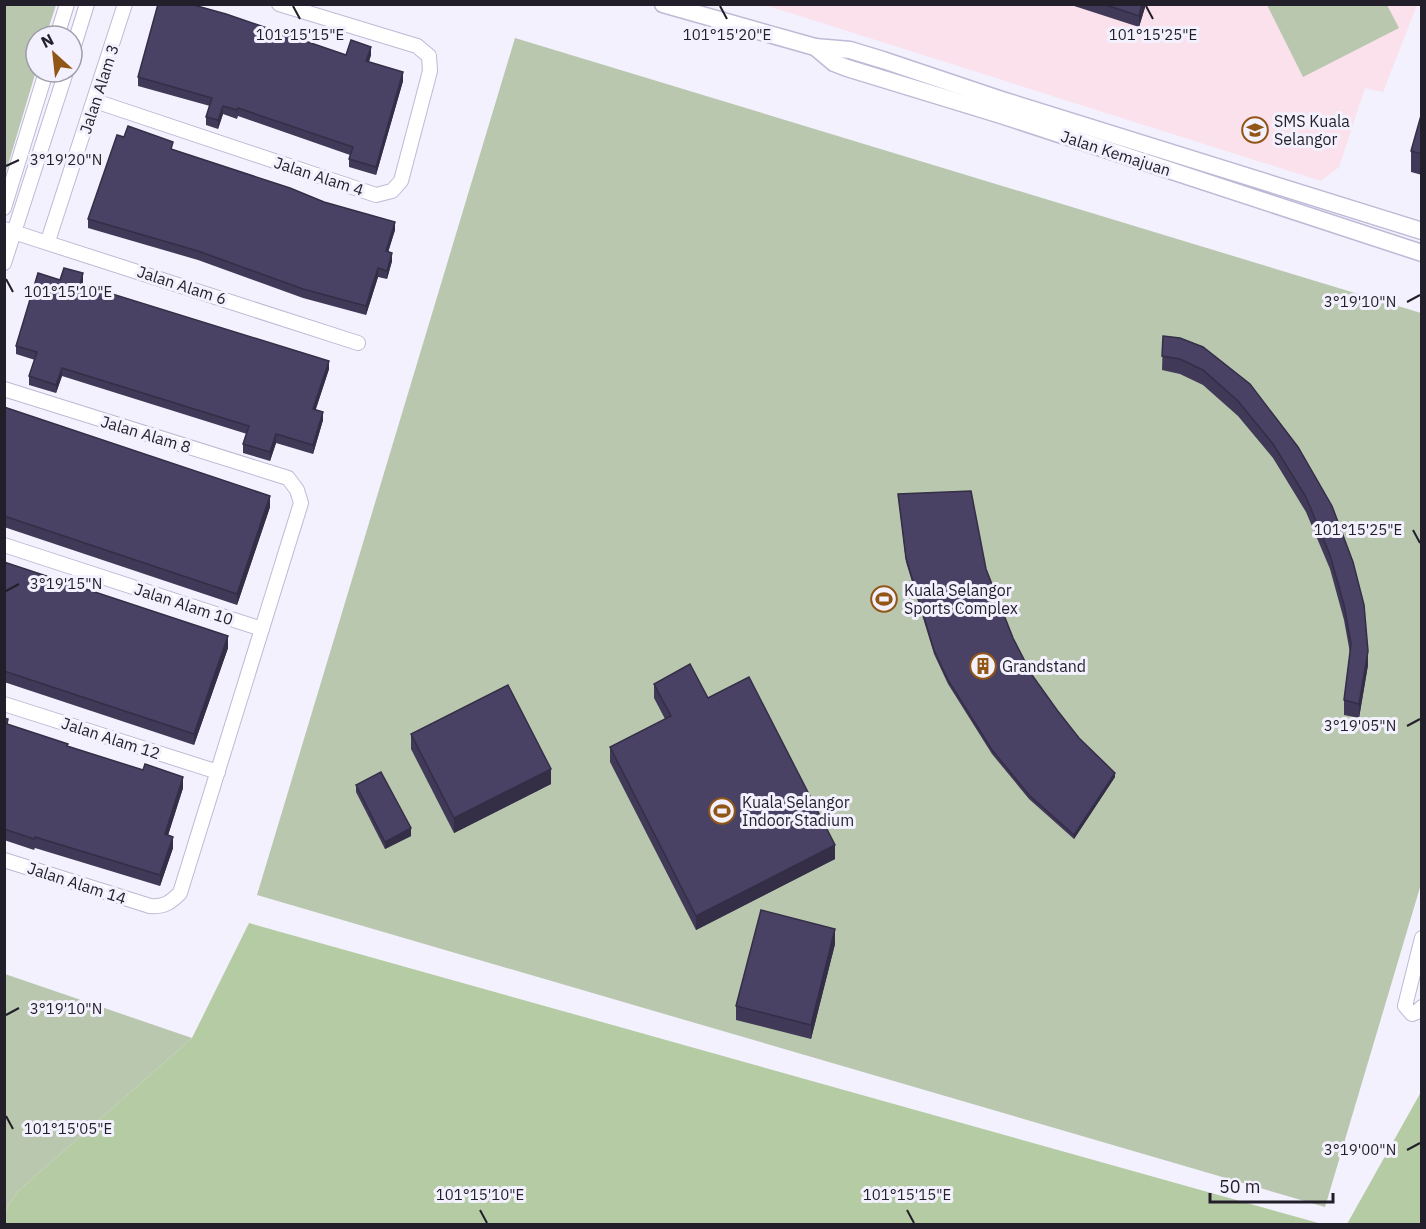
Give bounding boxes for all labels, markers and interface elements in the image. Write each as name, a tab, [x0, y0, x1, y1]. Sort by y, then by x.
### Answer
north arrow	[24, 24, 84, 84]
text: 101°15'15"E	[256, 25, 344, 44]
text: 101°15'20"E	[683, 25, 771, 44]
text: 101°15'25"E	[1109, 25, 1197, 44]
text: N	[37, 29, 57, 52]
street label: Jalan Alam 3	[75, 42, 123, 136]
place label: SMS Kuala Selangor	[1274, 111, 1350, 149]
school or university icon: SMS Kuala Selangor	[1240, 115, 1270, 145]
street label: Jalan Kemajuan	[1059, 126, 1173, 180]
text: 3°19'20"N	[30, 150, 102, 169]
street label: Jalan Alam 4	[272, 152, 366, 200]
street label: Jalan Alam 6	[135, 261, 229, 309]
text: 101°15'10"E	[24, 282, 112, 301]
text: 3°19'10"N	[1324, 292, 1396, 311]
street label: Jalan Alam 8	[99, 411, 193, 457]
text: 101°15'25"E	[1314, 520, 1402, 539]
text: 3°19'15"N	[30, 574, 102, 593]
street label: Jalan Alam 10	[132, 579, 236, 629]
place label: Kuala Selangor Sports Complex	[904, 580, 1018, 618]
sports icon: Kuala Selangor Sports Complex	[869, 584, 899, 614]
building icon: Grandstand	[968, 651, 998, 681]
place label: Grandstand	[1002, 656, 1086, 676]
street label: Jalan Alam 12	[59, 713, 163, 763]
text: 3°19'05"N	[1324, 716, 1396, 735]
place label: Kuala Selangor Indoor Stadium	[742, 792, 854, 830]
sports icon: Kuala Selangor Indoor Stadium	[707, 796, 737, 826]
street label: Jalan Alam 14	[25, 858, 129, 908]
text: 3°19'10"N	[30, 999, 102, 1018]
text: 101°15'05"E	[24, 1119, 112, 1138]
text: 3°19'00"N	[1324, 1140, 1396, 1159]
scale bar	[1210, 1166, 1333, 1204]
text: 50 m	[1219, 1175, 1261, 1198]
text: 101°15'10"E	[436, 1185, 524, 1204]
text: 101°15'15"E	[863, 1185, 951, 1204]

